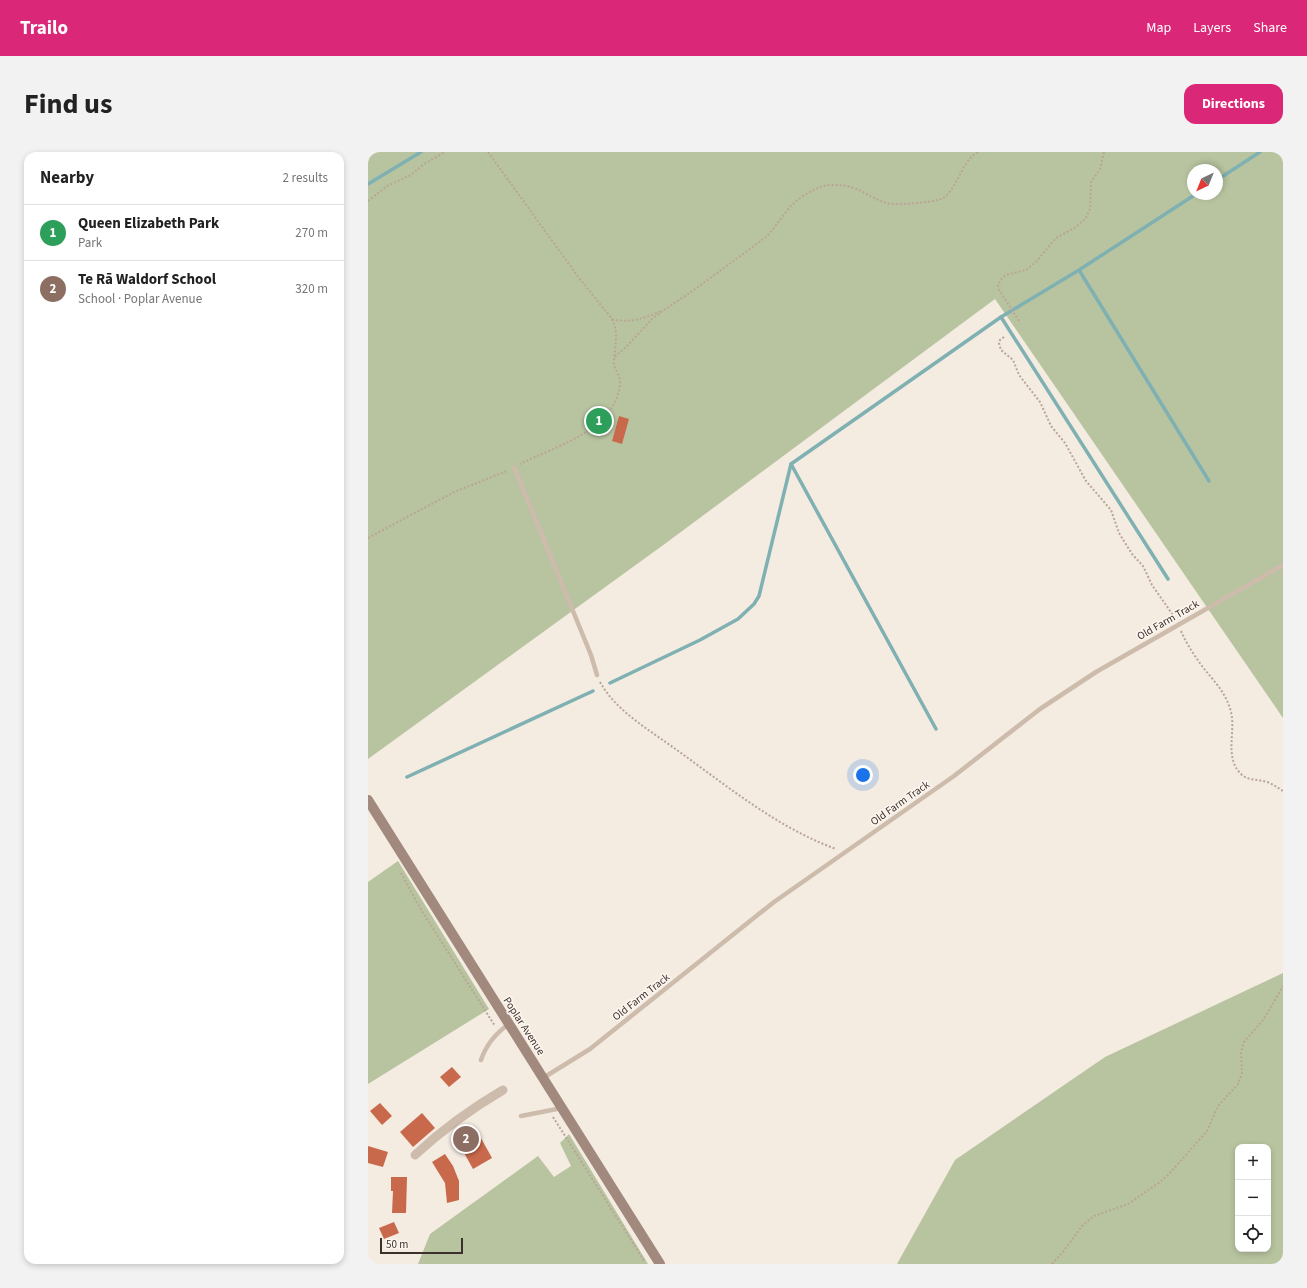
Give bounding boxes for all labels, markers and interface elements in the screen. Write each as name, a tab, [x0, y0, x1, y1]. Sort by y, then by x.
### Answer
text: Trailo	[20, 15, 68, 42]
text: Map	[1146, 18, 1171, 38]
text: Layers	[1193, 18, 1231, 38]
text: Share	[1253, 18, 1287, 38]
text: Find us	[24, 84, 112, 124]
button: Directions	[1184, 84, 1283, 124]
north arrow	[1187, 164, 1223, 200]
text: Nearby	[40, 166, 94, 190]
text: 2 results	[283, 169, 328, 187]
text: Queen Elizabeth Park	[78, 213, 219, 234]
text: 1	[50, 224, 56, 242]
text: 270 m	[295, 224, 328, 242]
text: Park	[78, 234, 102, 252]
text: Te Rā Waldorf School	[78, 269, 216, 290]
text: 2	[50, 280, 56, 298]
text: 320 m	[295, 280, 328, 298]
text: School · Poplar Avenue	[78, 290, 202, 308]
pin: 1	[586, 406, 612, 436]
street label: Old Farm Track	[1134, 596, 1202, 644]
your location	[853, 765, 873, 785]
street label: Old Farm Track	[867, 777, 933, 829]
street label: Old Farm Track	[609, 969, 673, 1024]
street label: Poplar Avenue	[500, 994, 549, 1058]
pin: 2	[453, 1124, 479, 1154]
map controls	[1235, 1144, 1271, 1252]
button: +	[1235, 1144, 1271, 1180]
button: −	[1235, 1180, 1271, 1216]
button: locate	[1235, 1216, 1271, 1252]
scale bar	[380, 1236, 463, 1255]
text: 50 m	[386, 1237, 408, 1252]

